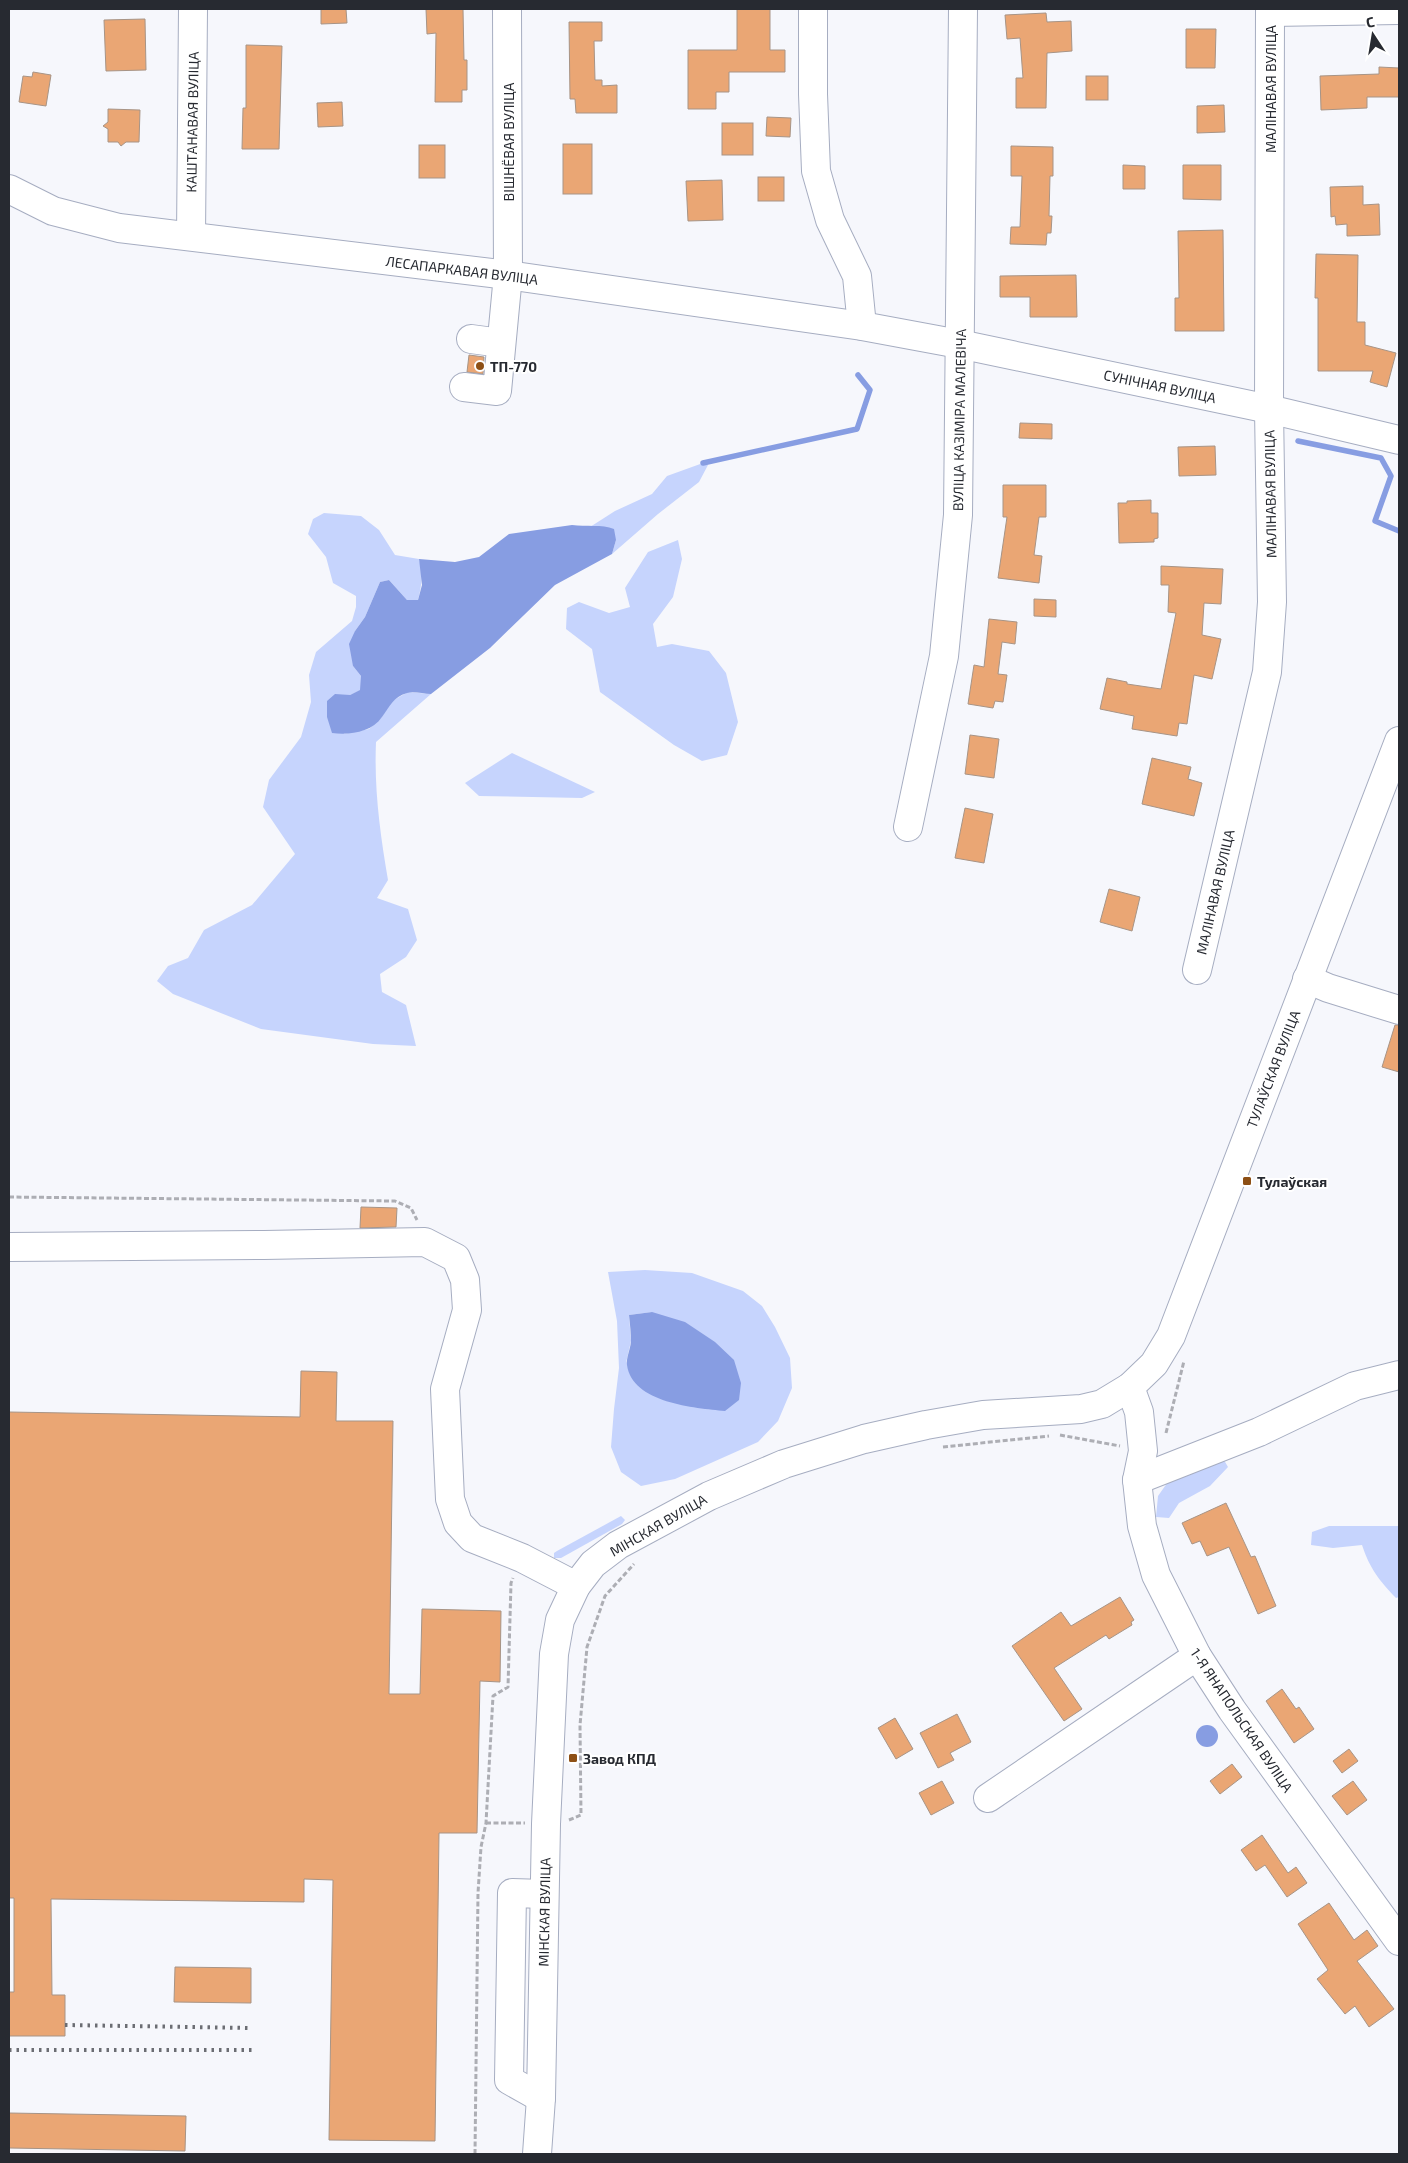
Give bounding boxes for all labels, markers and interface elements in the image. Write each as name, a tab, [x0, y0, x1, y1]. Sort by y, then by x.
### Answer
north arrow	[1348, 10, 1398, 60]
text: С	[1364, 13, 1376, 31]
street label: МАЛІНАВАЯ ВУЛІЦА	[1262, 25, 1279, 153]
street label: КАШТАНАВАЯ ВУЛІЦА	[182, 51, 202, 193]
street label: ВІШНЁВАЯ ВУЛІЦА	[500, 82, 517, 201]
street label: ЛЕСАПАРКАВАЯ ВУЛІЦА	[385, 252, 539, 288]
street label: ВУЛІЦА КАЗІМІРА МАЛЕВІЧА	[949, 328, 969, 511]
place label: ТП-770	[490, 358, 537, 375]
marker: ТП-770	[474, 360, 486, 372]
street label: СУНІЧНАЯ ВУЛІЦА	[1102, 366, 1218, 406]
street label: МАЛІНАВАЯ ВУЛІЦА	[1260, 430, 1280, 558]
street label: МАЛІНАВАЯ ВУЛІЦА	[1192, 827, 1238, 956]
street label: ТУЛАЎСКАЯ ВУЛІЦА	[1243, 1007, 1303, 1130]
place label: Тулаўская	[1257, 1173, 1327, 1190]
marker: Тулаўская	[1241, 1175, 1253, 1187]
street label: МІНСКАЯ ВУЛІЦА	[606, 1490, 710, 1560]
street label: 1-Я ЯНАПОЛЬСКАЯ ВУЛІЦА	[1187, 1645, 1297, 1796]
place label: Завод КПД	[583, 1750, 657, 1767]
marker: Завод КПД	[567, 1752, 579, 1764]
street label: МІНСКАЯ ВУЛІЦА	[535, 1857, 553, 1967]

